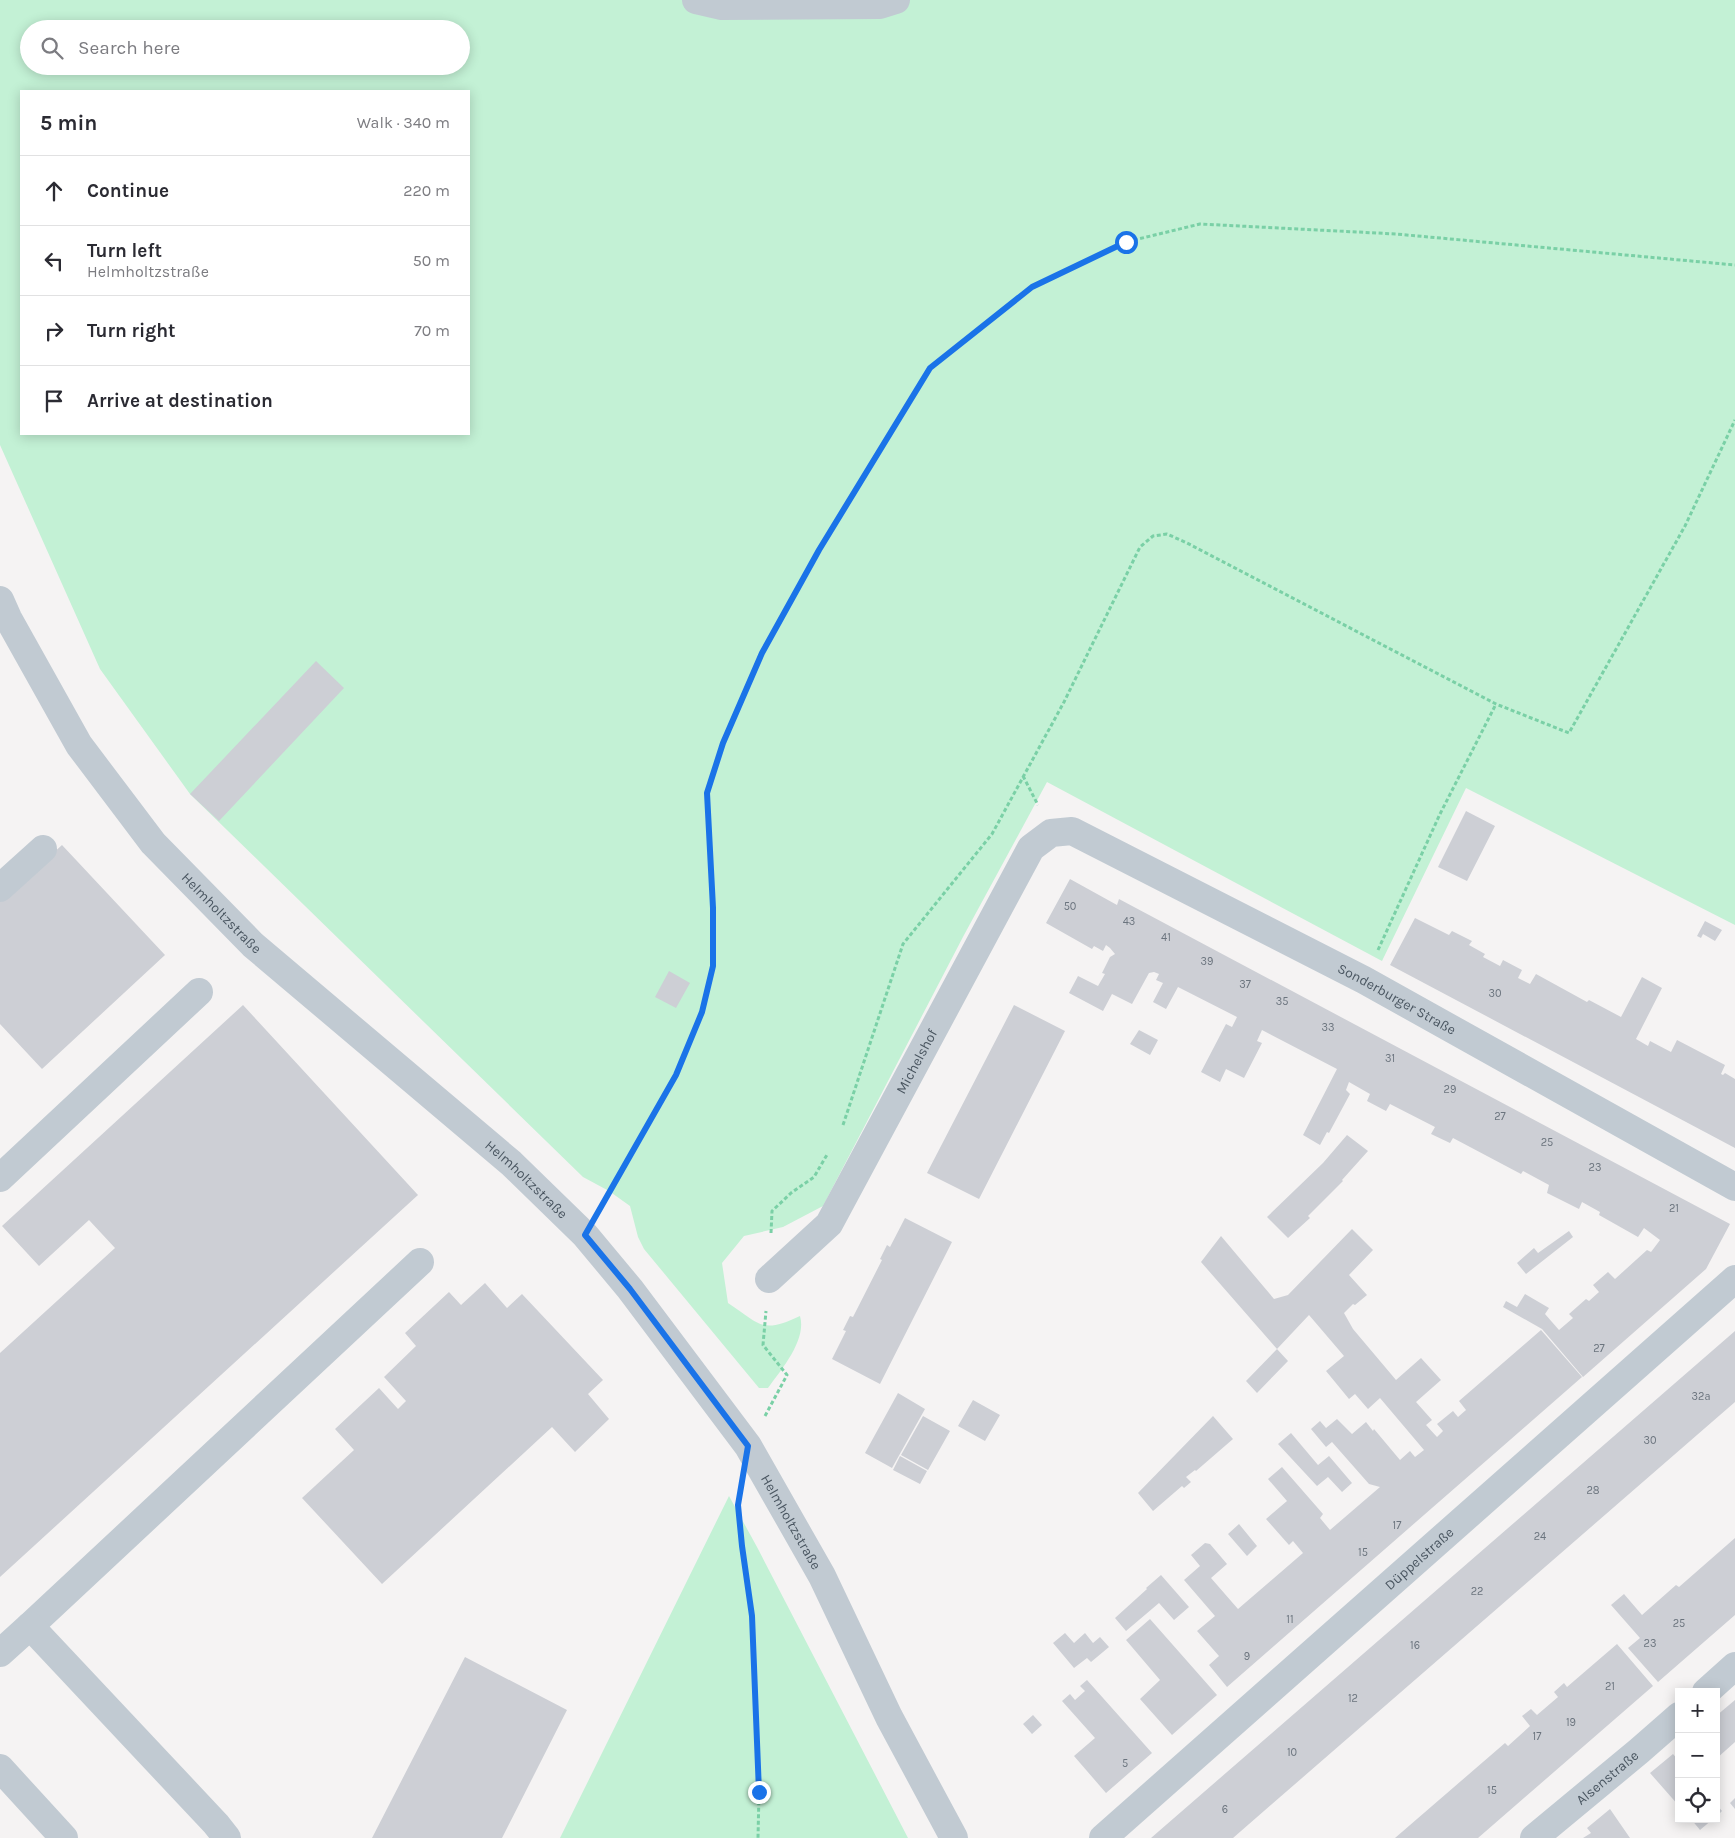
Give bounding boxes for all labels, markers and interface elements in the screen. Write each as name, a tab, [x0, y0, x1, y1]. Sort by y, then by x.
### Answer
search box	[20, 20, 470, 75]
icon: search	[38, 34, 66, 62]
text: Search here	[78, 37, 180, 59]
text: 5 min	[40, 111, 97, 135]
text: Walk · 340 m	[357, 113, 450, 132]
icon: ahead	[40, 177, 68, 205]
text: Continue	[87, 180, 169, 202]
text: 220 m	[403, 181, 450, 200]
route start	[1115, 231, 1138, 254]
text: Turn left	[87, 240, 162, 262]
icon: left	[40, 247, 68, 275]
text: 50 m	[413, 251, 450, 270]
text: Helmholtzstraße	[87, 262, 209, 281]
icon: right	[40, 317, 68, 345]
text: Turn right	[87, 320, 176, 342]
text: 70 m	[414, 321, 450, 340]
icon: arrive	[40, 387, 68, 415]
text: Arrive at destination	[87, 390, 273, 412]
street label: Helmholtzstraße	[178, 869, 265, 957]
house number: 50	[1064, 900, 1076, 913]
house number: 43	[1123, 915, 1135, 928]
house number: 41	[1161, 931, 1171, 944]
house number: 39	[1201, 955, 1213, 968]
street label: Sonderburger Straße	[1335, 960, 1459, 1039]
house number: 37	[1239, 978, 1251, 991]
house number: 30	[1488, 987, 1502, 1000]
house number: 35	[1276, 995, 1288, 1008]
house number: 33	[1322, 1021, 1335, 1034]
street label: Michelshof	[892, 1026, 941, 1097]
house number: 31	[1385, 1052, 1395, 1065]
house number: 29	[1444, 1083, 1456, 1096]
house number: 27	[1494, 1110, 1506, 1123]
house number: 25	[1541, 1136, 1553, 1149]
street label: Helmholtzstraße	[482, 1137, 571, 1222]
house number: 23	[1589, 1161, 1601, 1174]
house number: 21	[1669, 1202, 1679, 1215]
house number: 27	[1593, 1342, 1605, 1355]
house number: 32a	[1692, 1390, 1710, 1403]
house number: 30	[1643, 1434, 1657, 1447]
street label: Helmholtzstraße	[757, 1472, 825, 1573]
house number: 28	[1586, 1484, 1600, 1497]
house number: 17	[1393, 1519, 1401, 1532]
street label: Düppelstraße	[1381, 1524, 1457, 1594]
house number: 24	[1534, 1530, 1546, 1543]
house number: 15	[1358, 1546, 1368, 1559]
house number: 22	[1471, 1585, 1483, 1598]
house number: 11	[1286, 1613, 1294, 1626]
house number: 25	[1673, 1617, 1685, 1630]
house number: 23	[1644, 1637, 1656, 1650]
house number: 16	[1410, 1639, 1420, 1652]
house number: 9	[1244, 1650, 1250, 1663]
house number: 21	[1605, 1680, 1615, 1693]
map controls	[1675, 1688, 1720, 1823]
button: +	[1675, 1688, 1720, 1733]
house number: 12	[1348, 1692, 1358, 1705]
house number: 19	[1566, 1716, 1576, 1729]
house number: 17	[1533, 1730, 1541, 1743]
button: −	[1675, 1733, 1720, 1778]
house number: 10	[1287, 1746, 1297, 1759]
street label: Alsenstraße	[1573, 1747, 1642, 1809]
house number: 5	[1122, 1757, 1128, 1770]
button: locate	[1675, 1778, 1720, 1823]
route end	[748, 1781, 771, 1804]
house number: 15	[1487, 1784, 1497, 1797]
house number: 6	[1222, 1803, 1228, 1816]

